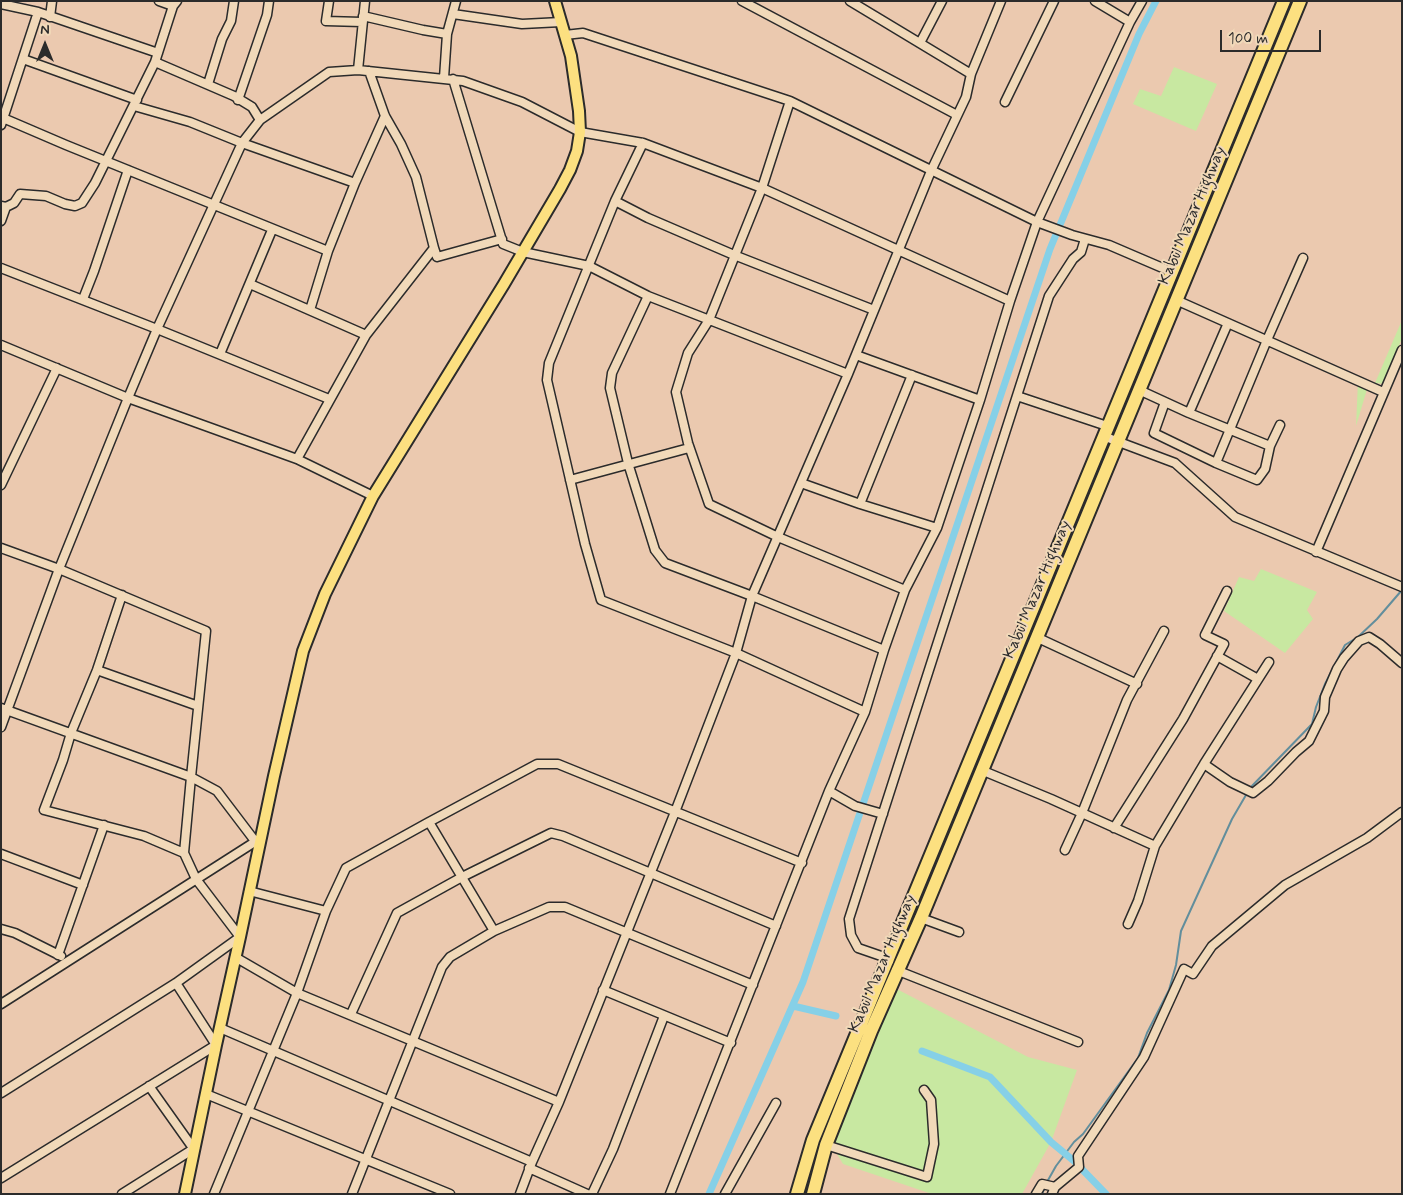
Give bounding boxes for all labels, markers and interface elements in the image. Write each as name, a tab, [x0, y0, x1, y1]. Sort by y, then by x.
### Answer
north arrow	[20, 20, 70, 70]
scale bar	[1223, 20, 1324, 52]
text: N	[40, 21, 50, 39]
text: 100 m	[1228, 29, 1268, 49]
street label: Kabul Mazar Highway	[1155, 144, 1231, 288]
street label: Kabul Mazar Highway	[1000, 518, 1076, 662]
street label: Kabul Mazar Highway	[845, 892, 921, 1036]

